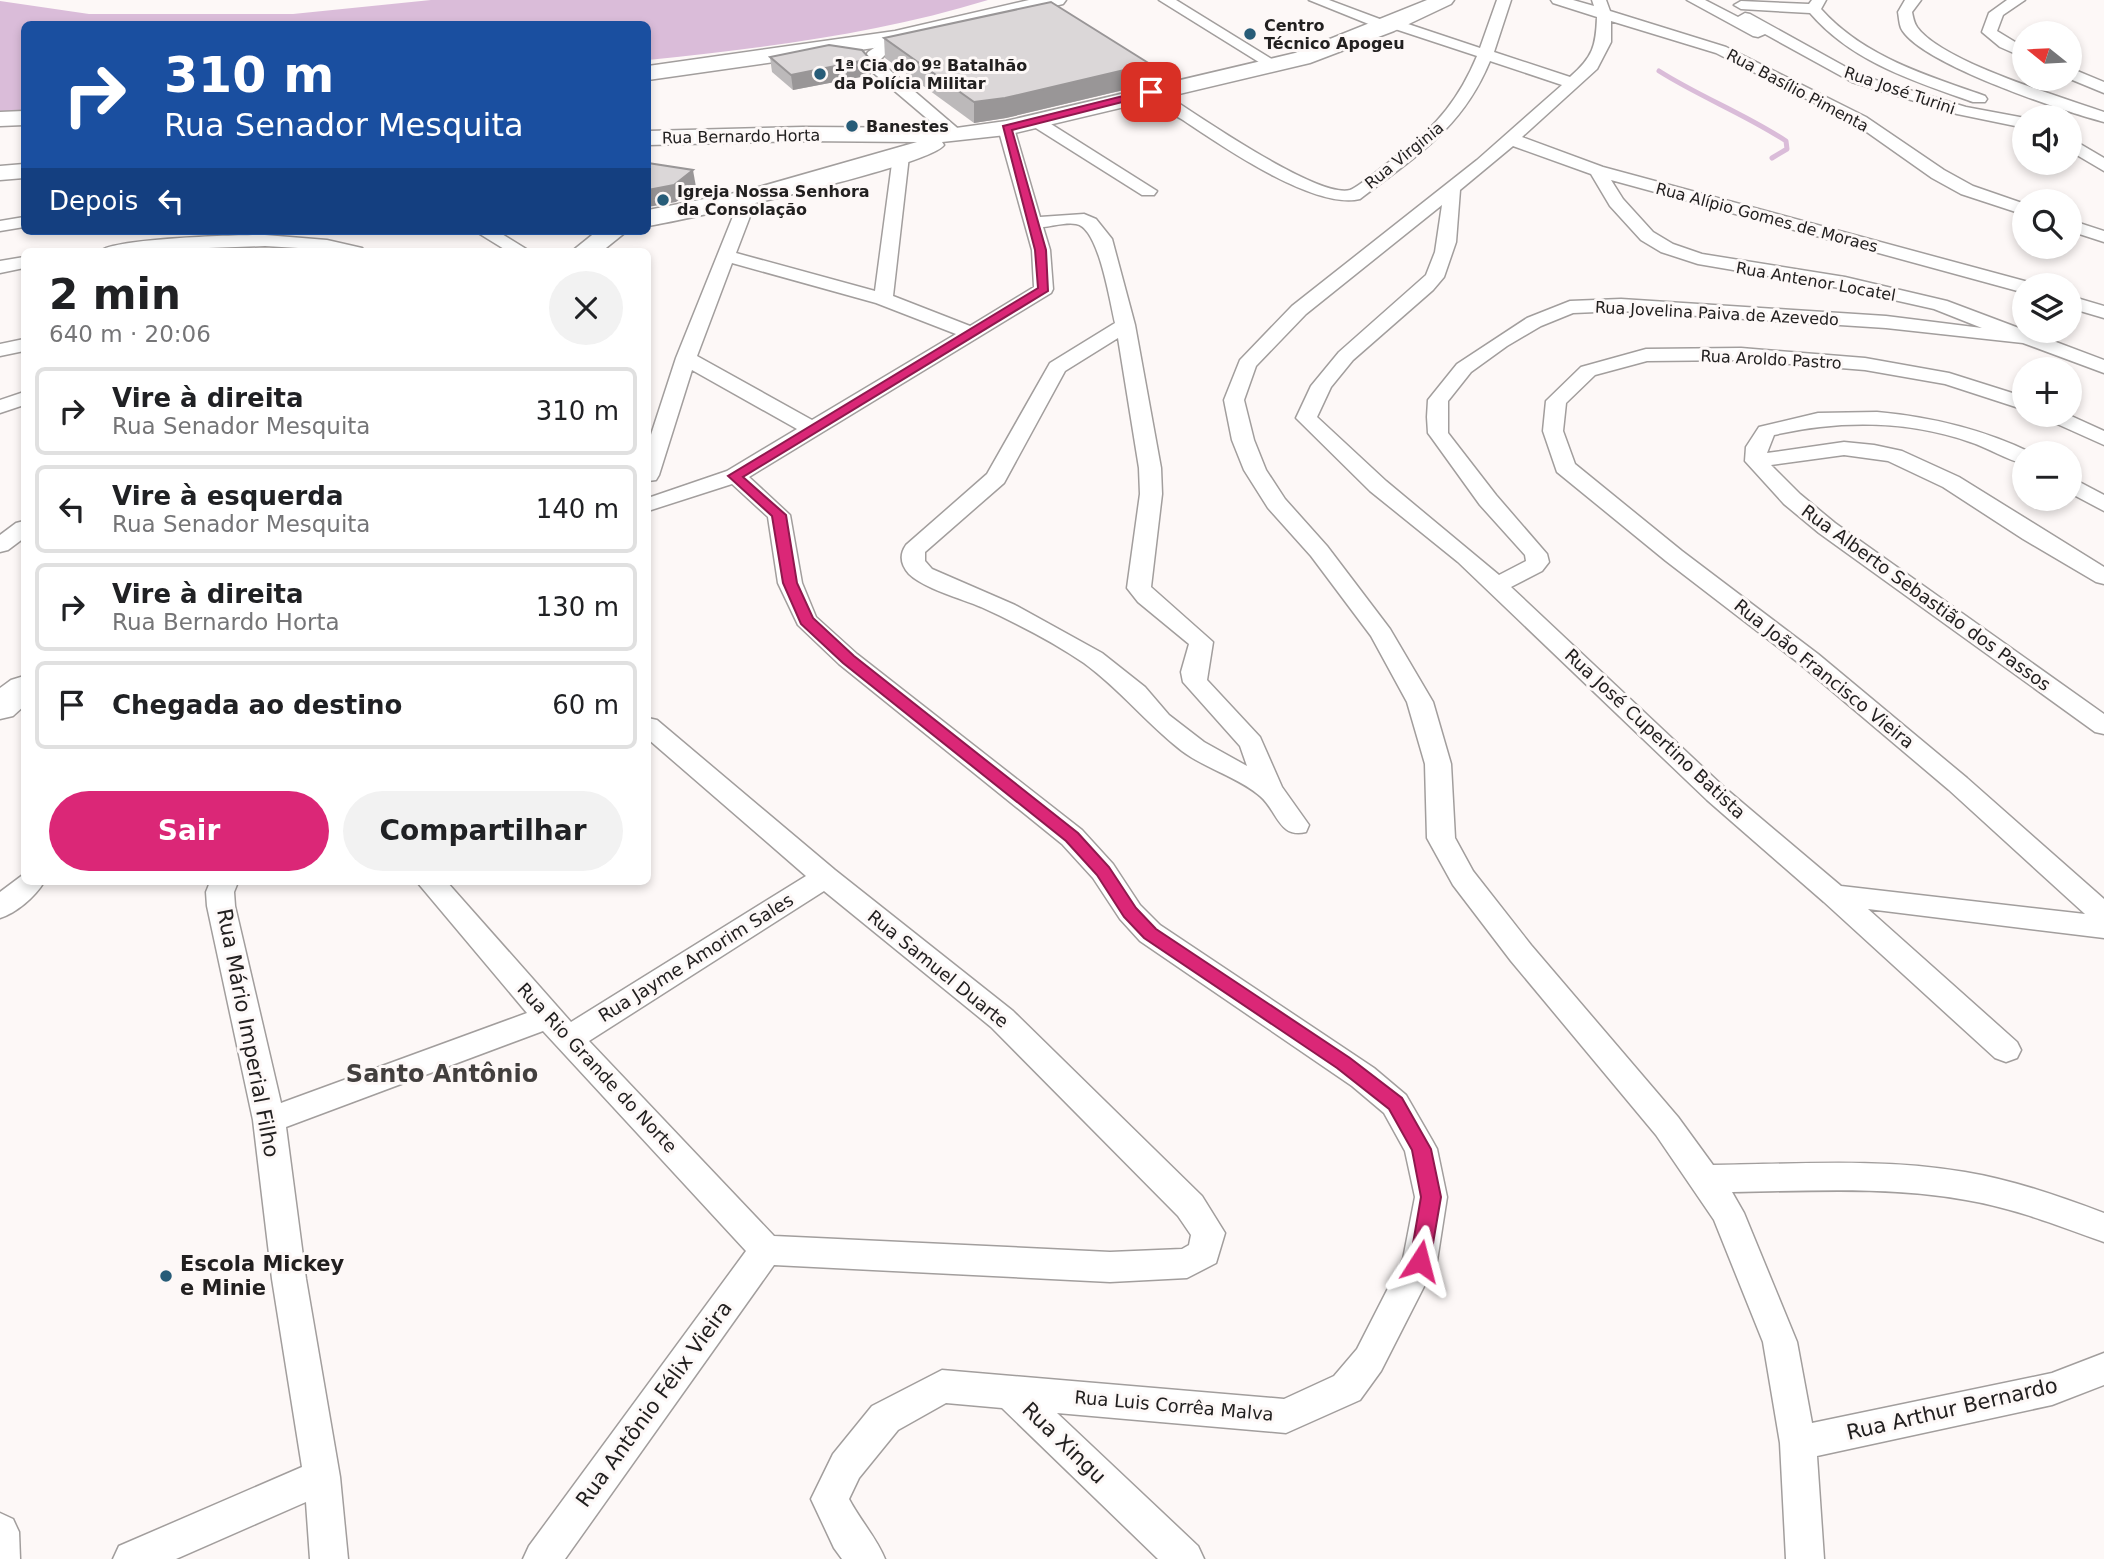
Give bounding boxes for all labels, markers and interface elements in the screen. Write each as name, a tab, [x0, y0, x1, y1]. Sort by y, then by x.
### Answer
place label: Centro Técnico Apogeu	[1264, 16, 1405, 53]
north arrow	[2012, 21, 2082, 91]
map controls	[2012, 21, 2082, 511]
marker: Centro Técnico Apogeu	[1242, 26, 1258, 42]
street label: Rua Basílio Pimenta	[1723, 45, 1872, 136]
text: 310 m	[164, 47, 334, 104]
icon: right	[49, 49, 140, 140]
place label: 1ª Cia do 9º Batalhão da Polícia Militar	[834, 56, 1027, 93]
pin	[1121, 62, 1181, 122]
street label: Rua José Turini	[1842, 63, 1958, 118]
marker: 1ª Cia do 9º Batalhão da Polícia Militar	[812, 66, 828, 82]
icon: arrive	[1132, 73, 1170, 111]
button: sound	[2012, 105, 2082, 175]
text: Rua Senador Mesquita	[164, 106, 524, 144]
place label: Banestes	[866, 117, 949, 136]
marker: Banestes	[844, 118, 860, 134]
street label: Rua Virginia	[1361, 118, 1448, 193]
street label: Rua Bernardo Horta	[662, 126, 820, 147]
street label: Rua Alípio Gomes de Moraes	[1654, 179, 1880, 256]
icon: left	[152, 182, 190, 220]
place label: Igreja Nossa Senhora da Consolação	[677, 182, 870, 219]
text: Depois	[49, 186, 138, 216]
button: search	[2012, 189, 2082, 259]
marker: Igreja Nossa Senhora da Consolação	[655, 192, 671, 208]
street label: Rua Antenor Locatel	[1735, 258, 1897, 305]
text: 2 min	[49, 270, 181, 319]
button: close	[549, 271, 623, 345]
button: layers	[2012, 273, 2082, 343]
street label: Rua Jovelina Paiva de Azevedo	[1595, 298, 1839, 329]
text: 640 m · 20:06	[49, 321, 211, 347]
street label: Rua Aroldo Pastro	[1700, 346, 1842, 373]
button: +	[2012, 357, 2082, 427]
text: Vire à direita	[112, 383, 304, 413]
icon: right	[53, 392, 91, 430]
text: 310 m	[536, 396, 619, 426]
text: Rua Senador Mesquita	[112, 413, 370, 439]
button: −	[2012, 441, 2082, 511]
text: Vire à esquerda	[112, 481, 344, 511]
icon: left	[53, 490, 91, 528]
text: 140 m	[536, 494, 619, 524]
street label: Rua Alberto Sebastião dos Passos	[1798, 500, 2055, 695]
text: Rua Senador Mesquita	[112, 511, 370, 537]
text: Vire à direita	[112, 579, 304, 609]
icon: right	[53, 588, 91, 626]
text: 130 m	[536, 592, 619, 622]
street label: Rua João Francisco Vieira	[1730, 595, 1918, 753]
text: Rua Bernardo Horta	[112, 609, 340, 635]
street label: Rua José Cupertino Batista	[1561, 644, 1750, 823]
icon: arrive	[53, 686, 91, 724]
text: Chegada ao destino	[112, 690, 402, 720]
text: 60 m	[552, 690, 619, 720]
button: Sair	[49, 791, 329, 871]
button: Compartilhar	[343, 791, 623, 871]
street label: Rua Jayme Amorim Sales	[595, 889, 797, 1026]
street label: Rua Samuel Duarte	[864, 905, 1013, 1032]
street label: Rua Mário Imperial Filho	[212, 907, 284, 1159]
street label: Rua Rio Grande do Norte	[513, 978, 682, 1157]
district label: Santo Antônio	[346, 1060, 538, 1088]
position arrow	[1383, 1224, 1457, 1298]
place label: Escola Mickey e Minie	[180, 1252, 345, 1300]
marker: Escola Mickey e Minie	[158, 1268, 174, 1284]
street label: Rua Antônio Félix Vieira	[571, 1296, 737, 1512]
street label: Rua Arthur Bernardo	[1844, 1373, 2060, 1445]
street label: Rua Luis Corrêa Malva	[1074, 1386, 1274, 1425]
street label: Rua Xingu	[1017, 1397, 1111, 1489]

